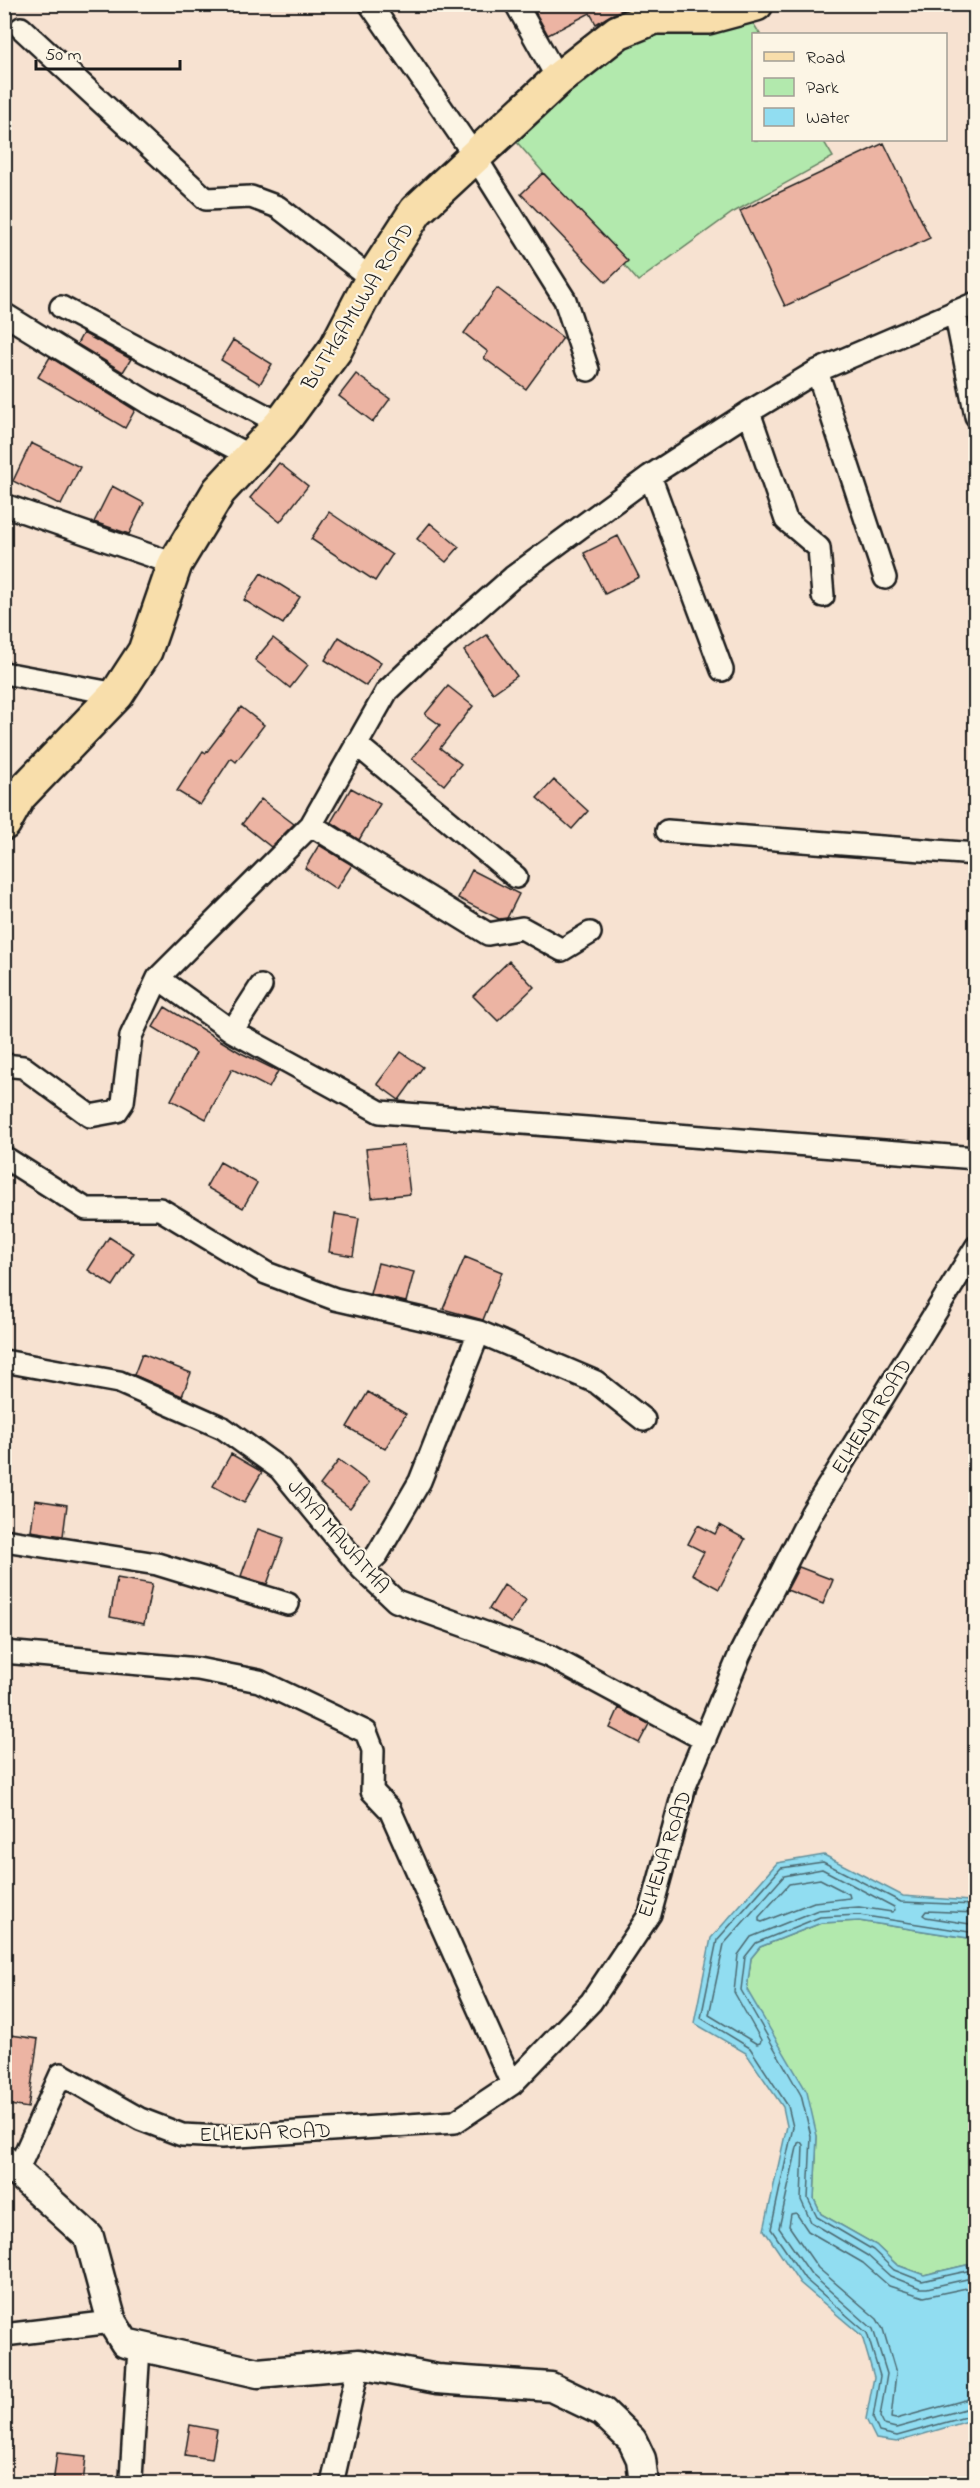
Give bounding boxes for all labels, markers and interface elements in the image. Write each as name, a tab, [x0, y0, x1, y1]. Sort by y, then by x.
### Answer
scale bar	[36, 33, 180, 71]
legend	[752, 33, 947, 141]
text: 50 m	[45, 43, 82, 69]
text: Road	[806, 46, 845, 72]
text: Park	[806, 76, 839, 102]
text: Water	[806, 106, 850, 132]
street label: BUTHGAMUWA ROAD	[295, 218, 422, 397]
street label: ELHENA ROAD	[825, 1353, 920, 1481]
street label: JAYA MAWATHA	[279, 1473, 396, 1601]
street label: ELHENA ROAD	[631, 1787, 701, 1922]
street label: ELHENA ROAD	[199, 2117, 331, 2151]

